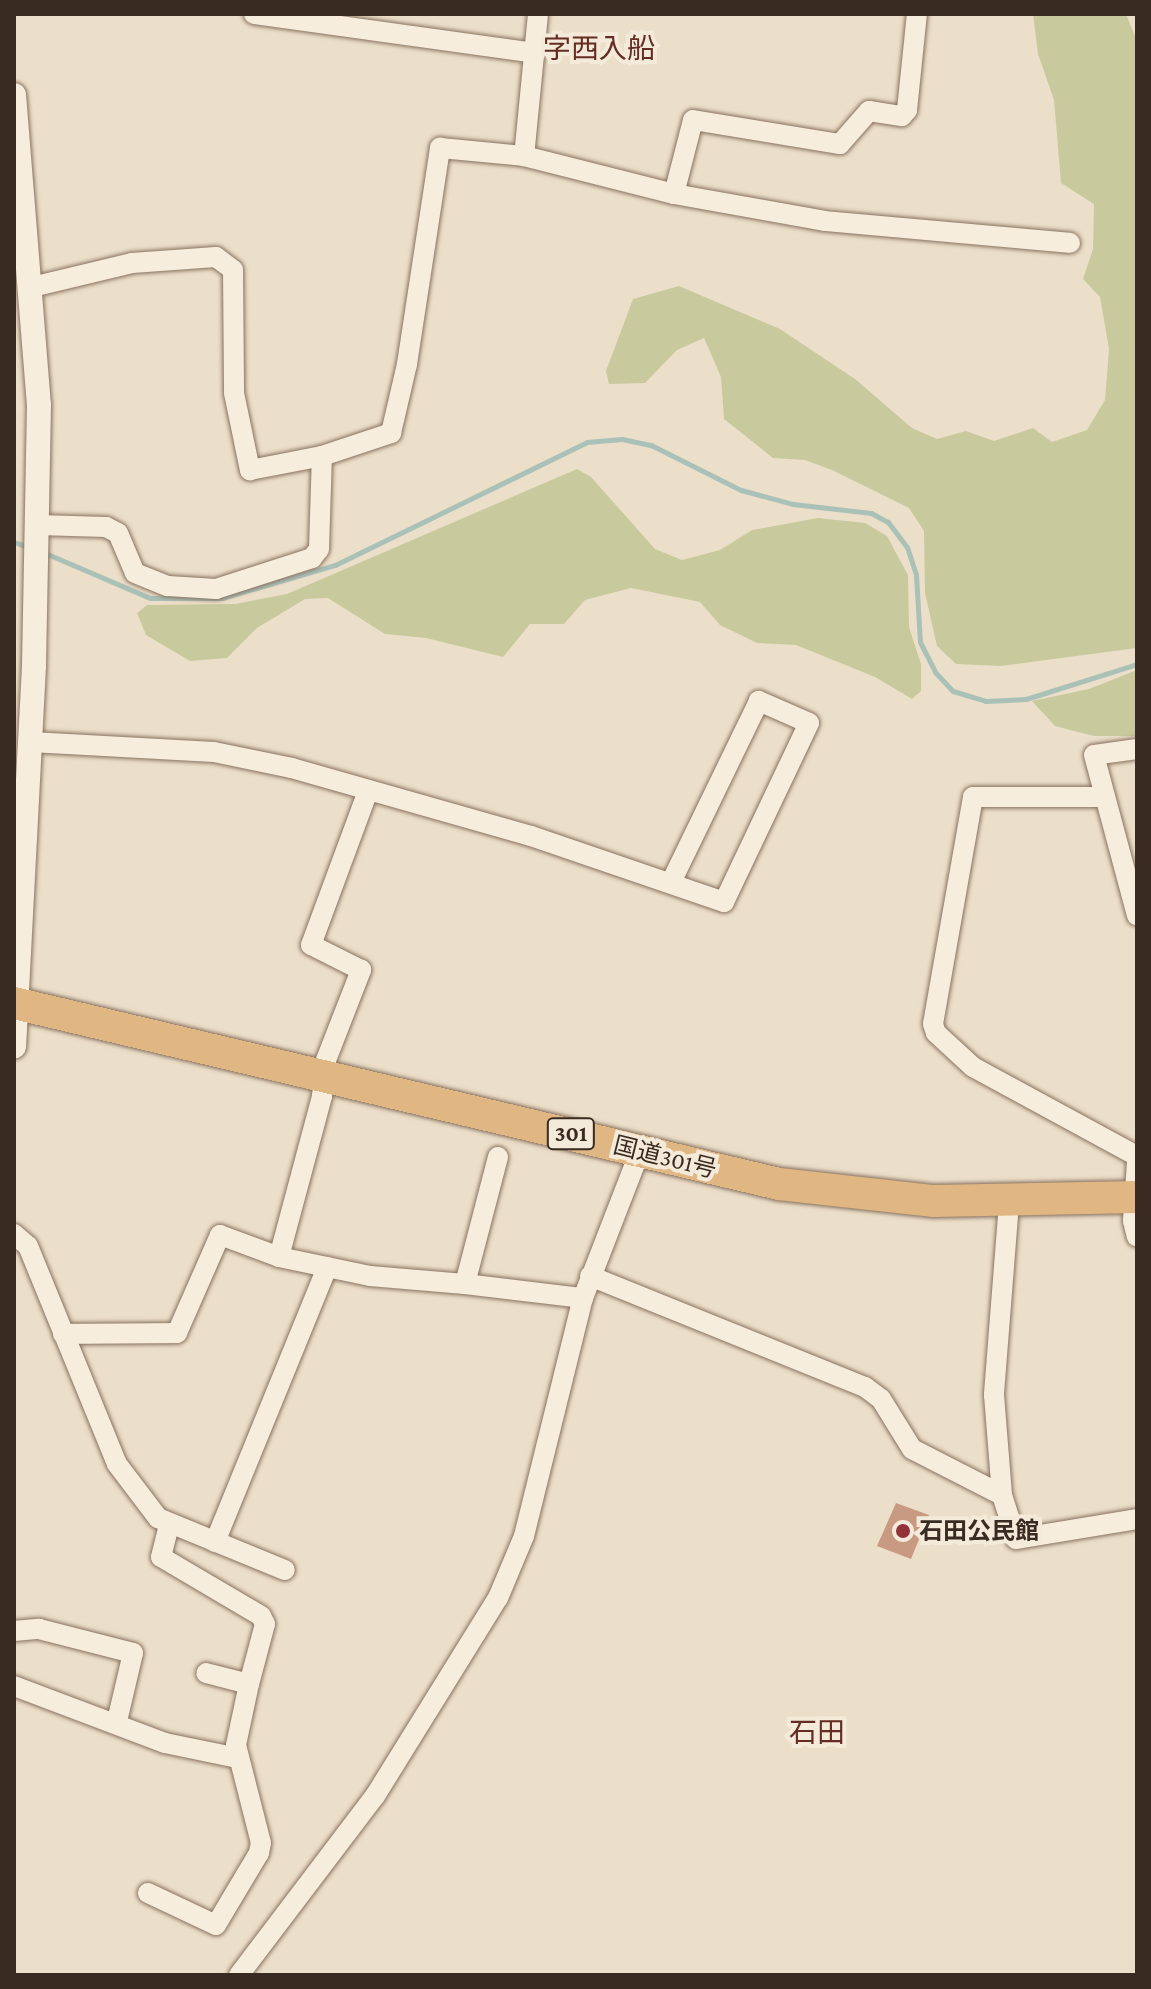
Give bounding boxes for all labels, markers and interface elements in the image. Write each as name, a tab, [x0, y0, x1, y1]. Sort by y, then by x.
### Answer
district label: 字西入船	[543, 32, 655, 66]
road number: 301	[545, 1116, 597, 1152]
street label: 国道301号	[611, 1130, 719, 1184]
place label: 石田公民館	[919, 1517, 1039, 1545]
marker: 石田公民館	[894, 1522, 912, 1540]
district label: 石田	[789, 1716, 845, 1750]

